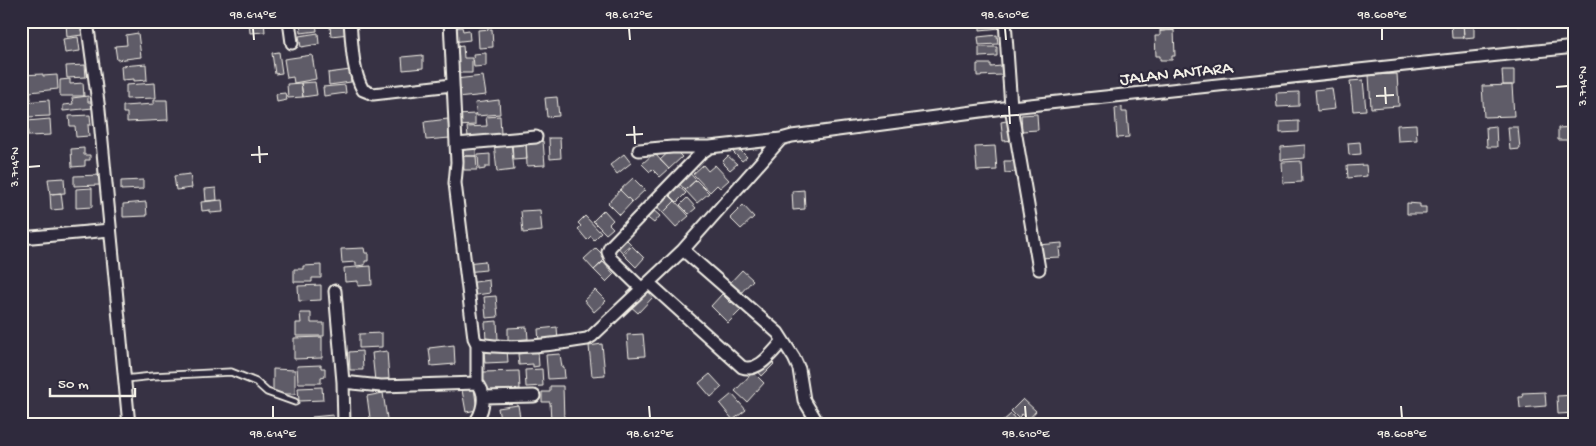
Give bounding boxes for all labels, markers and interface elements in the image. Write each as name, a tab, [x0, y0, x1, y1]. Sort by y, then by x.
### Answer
text: 98.614°E	[229, 9, 276, 23]
text: 98.612°E	[605, 9, 653, 23]
text: 98.610°E	[981, 9, 1029, 23]
text: 98.608°E	[1357, 9, 1407, 23]
street label: JALAN ANTARA	[1119, 58, 1235, 91]
text: 3.714°N	[1577, 66, 1591, 107]
text: 3.714°N	[9, 147, 23, 188]
scale bar	[50, 366, 135, 398]
text: 50 m	[58, 376, 89, 394]
text: 98.614°E	[249, 428, 296, 442]
text: 98.612°E	[626, 428, 674, 442]
text: 98.610°E	[1002, 428, 1050, 442]
text: 98.608°E	[1377, 428, 1427, 442]

